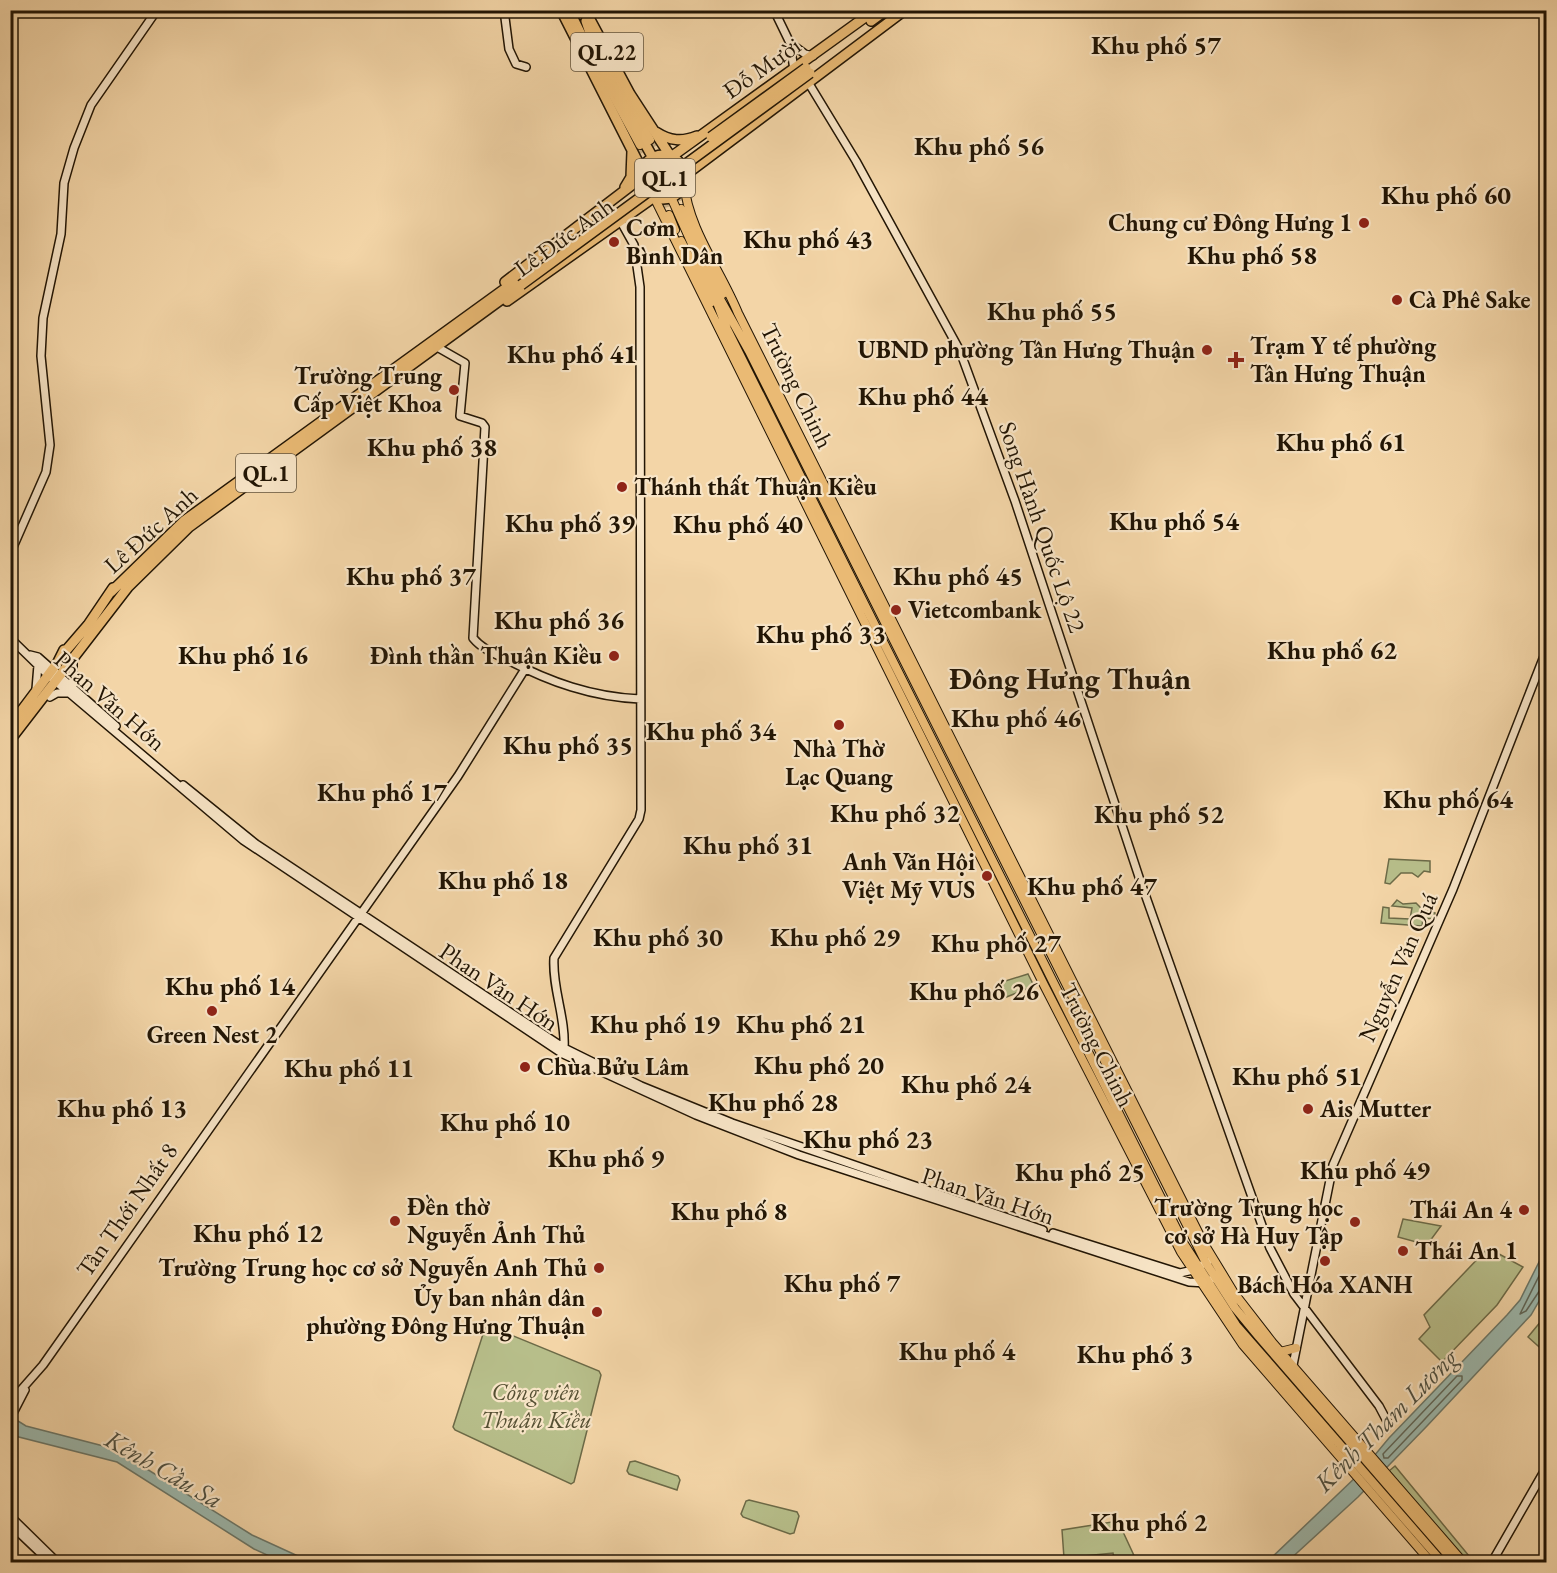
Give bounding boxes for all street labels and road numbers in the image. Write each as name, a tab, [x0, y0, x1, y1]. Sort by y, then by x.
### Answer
street label: Đỗ Mười	[717, 30, 807, 105]
road number: QL.22	[571, 33, 643, 71]
road number: QL.1	[635, 159, 695, 197]
street label: Lê Đức Anh	[508, 190, 620, 283]
street label: Trường Chinh	[754, 318, 841, 453]
street label: Song Hành Quốc Lộ 22	[992, 417, 1093, 637]
road number: QL.1	[236, 454, 296, 492]
street label: Lê Đức Anh	[97, 479, 204, 580]
street label: Phan Văn Hớn	[48, 644, 173, 758]
street label: Nguyễn Văn Quá	[1351, 887, 1444, 1046]
street label: Phan Văn Hớn	[434, 935, 565, 1038]
street label: Trường Chinh	[1053, 977, 1142, 1112]
street label: Tân Thới Nhất 8	[69, 1137, 184, 1283]
street label: Phan Văn Hớn	[918, 1160, 1059, 1232]

